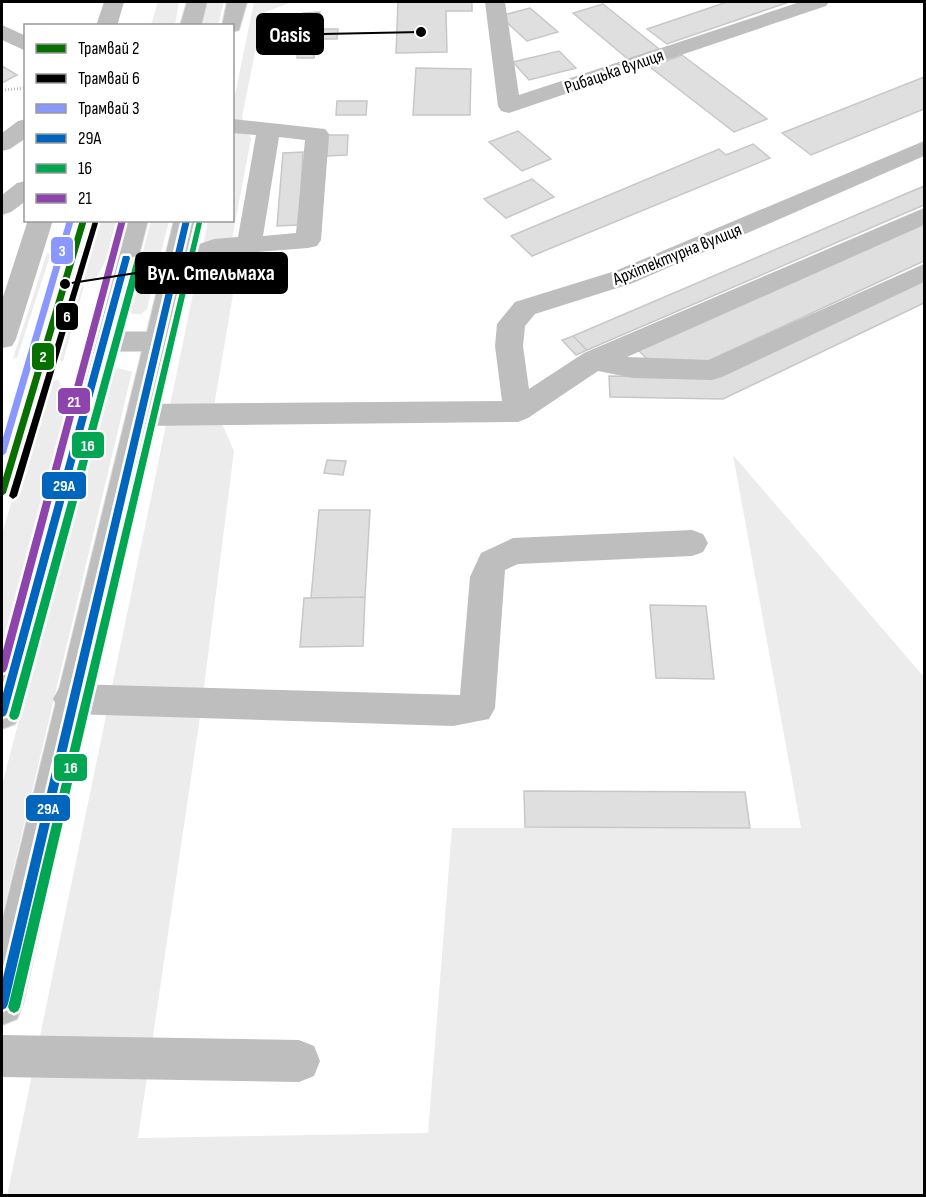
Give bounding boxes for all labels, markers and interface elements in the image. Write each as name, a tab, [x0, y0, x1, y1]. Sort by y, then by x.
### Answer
callout: Oasis	[257, 14, 323, 54]
text: Oasis	[269, 22, 311, 49]
legend	[24, 24, 234, 222]
text: Трамвай 2	[78, 38, 139, 59]
street label: Рибацька вулиця	[562, 45, 667, 98]
text: Трамвай 6	[78, 68, 140, 89]
text: Трамвай 3	[78, 98, 139, 119]
text: 29А	[78, 128, 101, 149]
text: 16	[78, 158, 92, 179]
text: 21	[78, 188, 92, 209]
street label: Архітектурна вулиця	[609, 219, 745, 290]
line badge: 3	[50, 236, 74, 265]
text: 3	[58, 242, 66, 261]
callout: Вул. Стельмаха	[136, 253, 287, 293]
text: Вул. Стельмаха	[147, 260, 275, 287]
line badge: 6	[55, 302, 79, 331]
text: 6	[63, 308, 71, 327]
line badge: 2	[31, 342, 55, 371]
text: 2	[39, 348, 47, 367]
line badge: 21	[57, 387, 91, 415]
text: 21	[67, 393, 81, 412]
line badge: 16	[71, 431, 105, 459]
text: 16	[81, 437, 95, 456]
line badge: 29А	[41, 471, 87, 500]
text: 29А	[53, 477, 75, 496]
line badge: 16	[53, 753, 88, 782]
text: 16	[64, 759, 78, 778]
line badge: 29А	[25, 794, 71, 822]
text: 29А	[37, 800, 59, 819]

